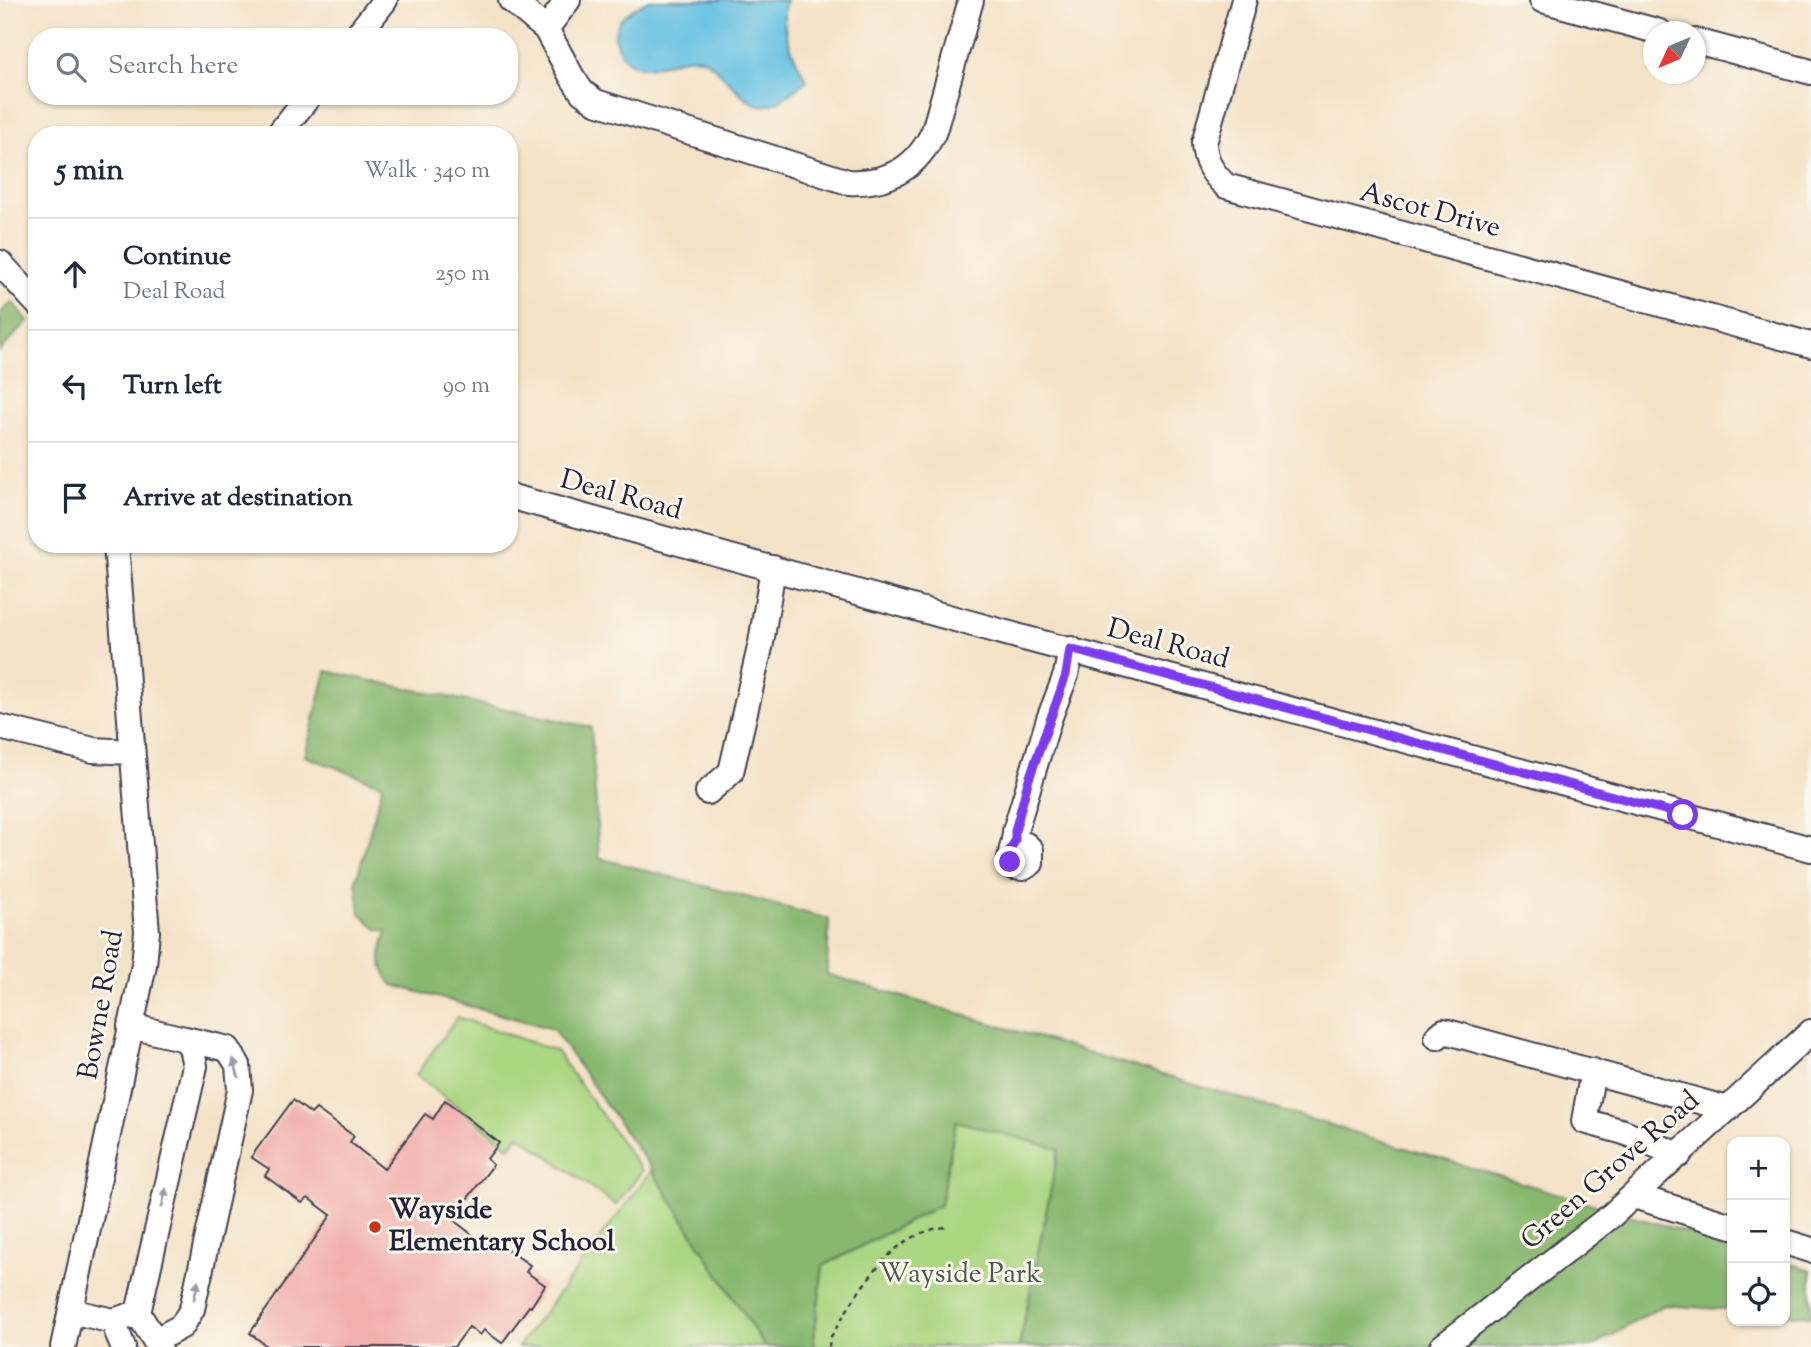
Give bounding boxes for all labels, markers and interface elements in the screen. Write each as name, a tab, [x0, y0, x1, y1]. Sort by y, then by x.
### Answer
north arrow	[1643, 21, 1706, 84]
search box	[28, 28, 518, 105]
icon: search	[52, 48, 90, 86]
text: Search here	[108, 48, 238, 85]
text: 5 min	[56, 150, 124, 193]
text: Walk · 340 m	[364, 155, 490, 188]
street label: Ascot Drive	[1355, 173, 1505, 249]
text: Continue	[123, 239, 231, 276]
icon: ahead	[56, 255, 94, 293]
text: 250 m	[435, 258, 490, 291]
text: Deal Road	[123, 276, 226, 309]
icon: left	[56, 367, 94, 405]
text: Turn left	[123, 368, 222, 405]
text: 90 m	[443, 370, 490, 403]
street label: Deal Road	[556, 461, 687, 532]
icon: arrive	[56, 479, 94, 517]
text: Arrive at destination	[123, 480, 353, 517]
street label: Deal Road	[1103, 610, 1234, 681]
route start	[1667, 799, 1698, 830]
route end	[994, 846, 1025, 877]
street label: Bowne Road	[69, 927, 135, 1083]
one-way arrow	[230, 1057, 240, 1078]
street label: Green Grove Road	[1513, 1082, 1709, 1260]
map controls	[1727, 1137, 1790, 1326]
button: +	[1727, 1137, 1790, 1200]
one-way arrow	[159, 1187, 170, 1209]
place label: Wayside Elementary School	[389, 1191, 615, 1263]
button: −	[1727, 1200, 1790, 1263]
marker: Wayside Elementary School	[367, 1219, 383, 1235]
park label: Wayside Park	[879, 1255, 1041, 1295]
button: locate	[1727, 1263, 1790, 1326]
one-way arrow	[191, 1279, 202, 1301]

